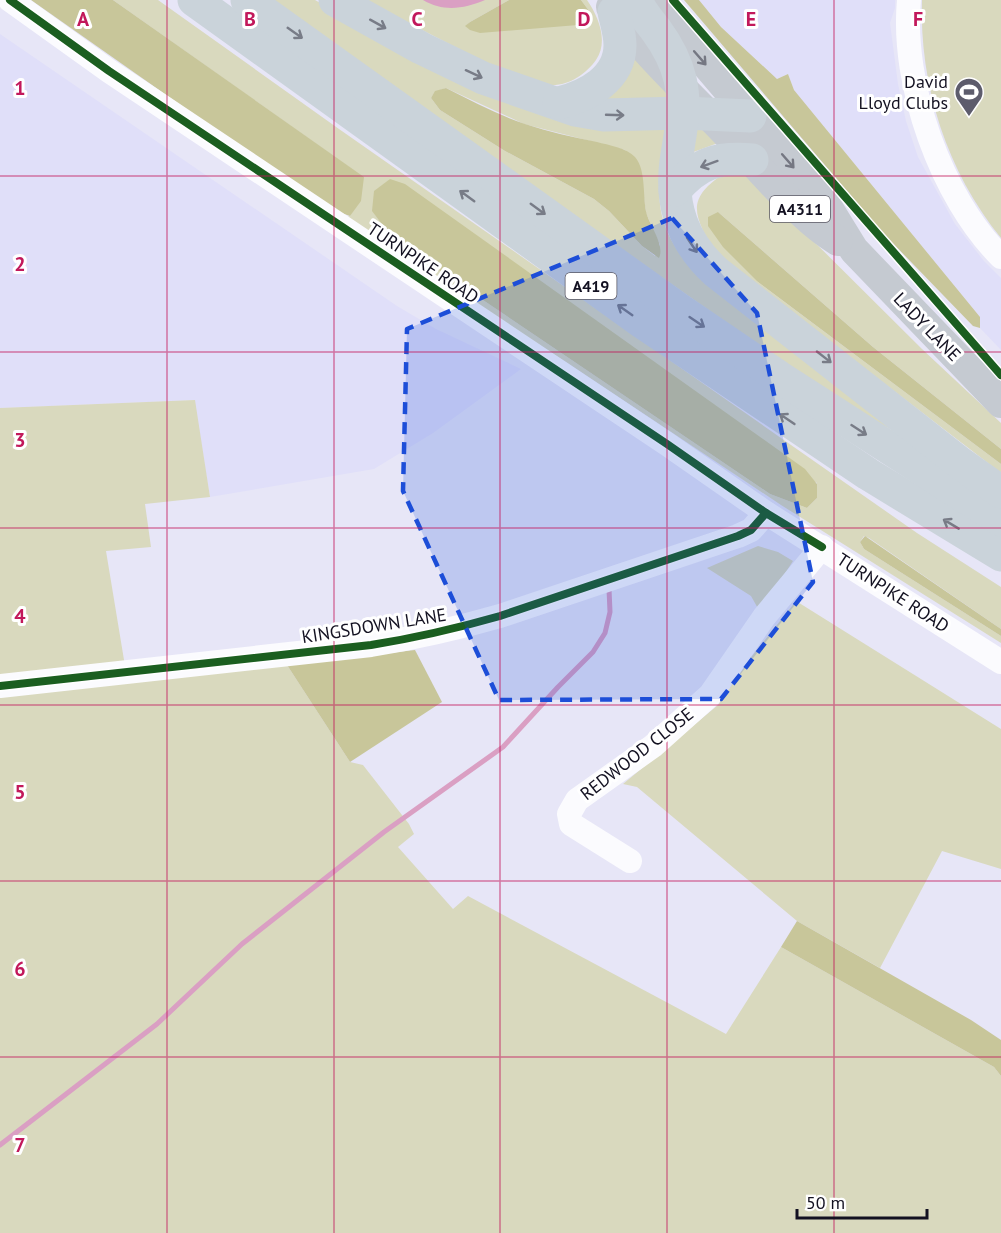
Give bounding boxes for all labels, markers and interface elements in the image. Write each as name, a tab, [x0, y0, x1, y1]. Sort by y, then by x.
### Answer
text: A	[77, 6, 90, 32]
text: B	[244, 6, 256, 32]
text: C	[411, 6, 423, 32]
text: D	[578, 6, 591, 32]
text: E	[746, 6, 756, 32]
text: F	[913, 6, 923, 32]
one-way arrow	[369, 18, 386, 30]
one-way arrow	[286, 27, 303, 39]
one-way arrow	[693, 50, 707, 66]
one-way arrow	[465, 69, 483, 80]
place label: David Lloyd Clubs	[859, 70, 948, 114]
text: 1	[14, 75, 26, 101]
sports icon: David Lloyd Clubs	[953, 76, 985, 118]
one-way arrow	[605, 110, 625, 121]
one-way arrow	[781, 153, 795, 168]
one-way arrow	[700, 159, 719, 170]
one-way arrow	[460, 190, 476, 202]
road number: A4311	[770, 196, 830, 222]
one-way arrow	[529, 203, 545, 216]
street label: TURNPIKE ROAD	[363, 217, 483, 308]
one-way arrow	[686, 236, 698, 252]
text: 2	[14, 251, 26, 277]
road number: A419	[566, 273, 616, 299]
street label: LADY LANE	[889, 287, 966, 366]
one-way arrow	[618, 304, 634, 316]
one-way arrow	[689, 316, 705, 328]
one-way arrow	[816, 350, 832, 363]
one-way arrow	[779, 413, 795, 425]
one-way arrow	[851, 424, 867, 436]
text: 3	[14, 427, 26, 453]
one-way arrow	[943, 518, 960, 530]
street label: TURNPIKE ROAD	[833, 548, 954, 637]
text: 4	[14, 603, 26, 629]
street label: KINGSDOWN LANE	[300, 603, 448, 648]
street label: REDWOOD CLOSE	[575, 702, 698, 805]
text: 5	[14, 779, 26, 805]
text: 6	[14, 956, 26, 982]
text: 7	[14, 1132, 26, 1158]
scale bar	[797, 1182, 928, 1220]
text: 50 m	[806, 1191, 845, 1214]

